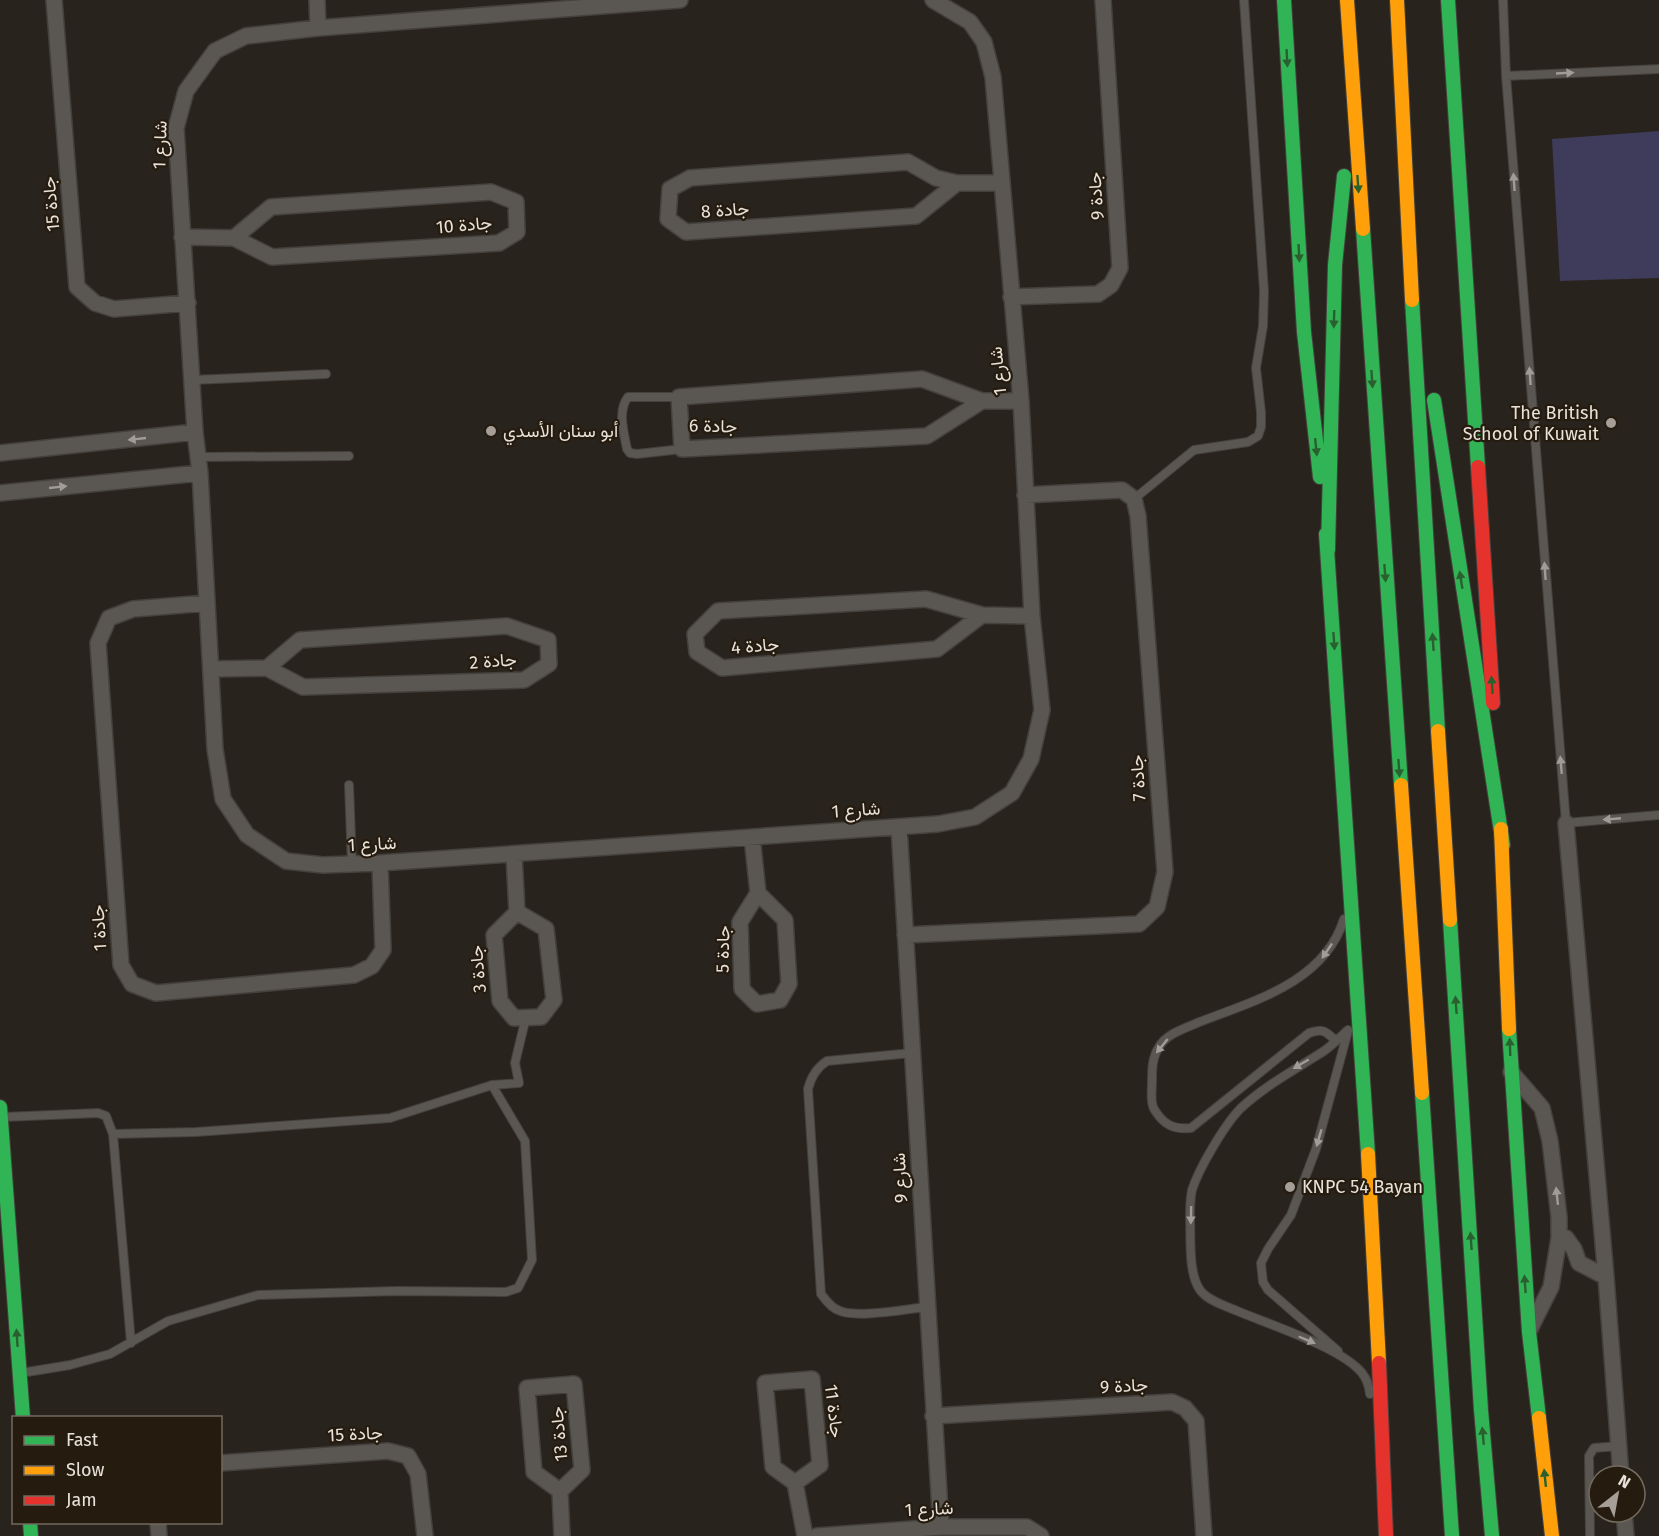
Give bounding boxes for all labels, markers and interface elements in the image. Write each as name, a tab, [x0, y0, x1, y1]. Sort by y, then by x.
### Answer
one-way arrow	[1283, 49, 1292, 68]
one-way arrow	[1555, 69, 1574, 78]
street label: شارع 1	[148, 120, 173, 170]
street label: جادة 9	[1083, 171, 1109, 221]
one-way arrow	[1510, 172, 1519, 191]
street label: جادة 15	[38, 175, 64, 233]
one-way arrow	[1353, 175, 1363, 194]
street label: جادة 8	[700, 197, 750, 223]
street label: جادة 10	[435, 212, 493, 238]
one-way arrow	[1294, 244, 1304, 263]
one-way arrow	[1329, 309, 1338, 328]
street label: شارع 1	[985, 345, 1012, 396]
one-way arrow	[1525, 367, 1534, 386]
one-way arrow	[1367, 369, 1377, 388]
place label: The British School of Kuwait	[1463, 402, 1599, 445]
street label: جادة 6	[689, 415, 737, 437]
marker: The British School of Kuwait	[1604, 416, 1618, 430]
place label: أبو سنان الأسدي	[503, 420, 618, 446]
marker: أبو سنان الأسدي	[484, 424, 498, 438]
one-way arrow	[127, 434, 146, 443]
one-way arrow	[1312, 438, 1321, 457]
one-way arrow	[49, 482, 68, 492]
one-way arrow	[1540, 561, 1550, 580]
one-way arrow	[1381, 564, 1390, 583]
one-way arrow	[1456, 570, 1465, 589]
one-way arrow	[1329, 632, 1338, 651]
street label: جادة 4	[730, 633, 780, 659]
one-way arrow	[1428, 633, 1438, 652]
street label: جادة 2	[469, 648, 517, 674]
one-way arrow	[1487, 675, 1496, 694]
street label: جادة 7	[1125, 754, 1151, 802]
one-way arrow	[1556, 756, 1566, 775]
one-way arrow	[1394, 758, 1404, 777]
street label: شارع 1	[831, 797, 881, 824]
one-way arrow	[1603, 815, 1622, 824]
street label: شارع 1	[347, 832, 397, 857]
street label: جادة 1	[86, 904, 112, 952]
street label: جادة 5	[712, 925, 734, 973]
one-way arrow	[1322, 942, 1333, 959]
street label: جادة 3	[465, 944, 491, 994]
one-way arrow	[1451, 995, 1460, 1014]
one-way arrow	[1155, 1038, 1168, 1054]
one-way arrow	[1505, 1038, 1515, 1057]
one-way arrow	[1293, 1059, 1309, 1070]
one-way arrow	[1314, 1129, 1323, 1147]
street label: شارع 9	[888, 1152, 913, 1204]
place label: KNPC 54 Bayan	[1302, 1176, 1423, 1198]
marker: KNPC 54 Bayan	[1283, 1180, 1297, 1194]
one-way arrow	[1552, 1186, 1562, 1205]
one-way arrow	[1186, 1205, 1196, 1224]
one-way arrow	[1466, 1232, 1475, 1251]
one-way arrow	[1521, 1274, 1530, 1293]
one-way arrow	[12, 1329, 22, 1348]
one-way arrow	[1298, 1336, 1316, 1345]
street label: جادة 9	[1099, 1374, 1149, 1398]
street label: جادة 11	[820, 1383, 848, 1439]
street label: جادة 13	[546, 1405, 572, 1463]
legend	[12, 1416, 222, 1524]
street label: جادة 15	[327, 1422, 383, 1446]
one-way arrow	[1479, 1426, 1488, 1445]
text: Fast	[66, 1429, 99, 1451]
text: Slow	[66, 1459, 105, 1481]
north arrow	[1587, 1464, 1647, 1524]
one-way arrow	[1540, 1468, 1550, 1487]
text: N	[1615, 1471, 1634, 1492]
text: Jam	[66, 1489, 97, 1511]
street label: شارع 1	[904, 1497, 954, 1522]

